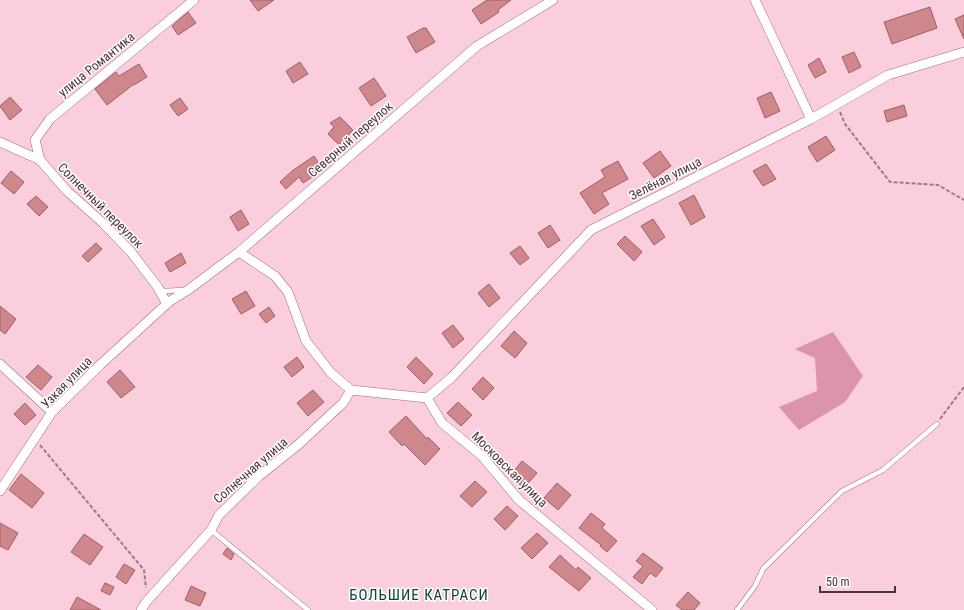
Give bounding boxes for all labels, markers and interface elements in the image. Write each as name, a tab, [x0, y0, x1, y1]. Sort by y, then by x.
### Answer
street label: улица Романтика	[55, 29, 138, 100]
street label: Северный переулок	[305, 98, 396, 180]
street label: Зелёная улица	[627, 154, 704, 203]
street label: Солнечный переулок	[55, 160, 147, 252]
street label: Узкая улица	[38, 353, 95, 411]
street label: Московская улица	[469, 428, 551, 510]
street label: Солнечная улица	[210, 434, 290, 507]
scale bar	[820, 568, 895, 594]
text: 50 m	[826, 575, 850, 589]
district label: БОЛЬШИЕ КАТРАСИ	[349, 586, 489, 604]

